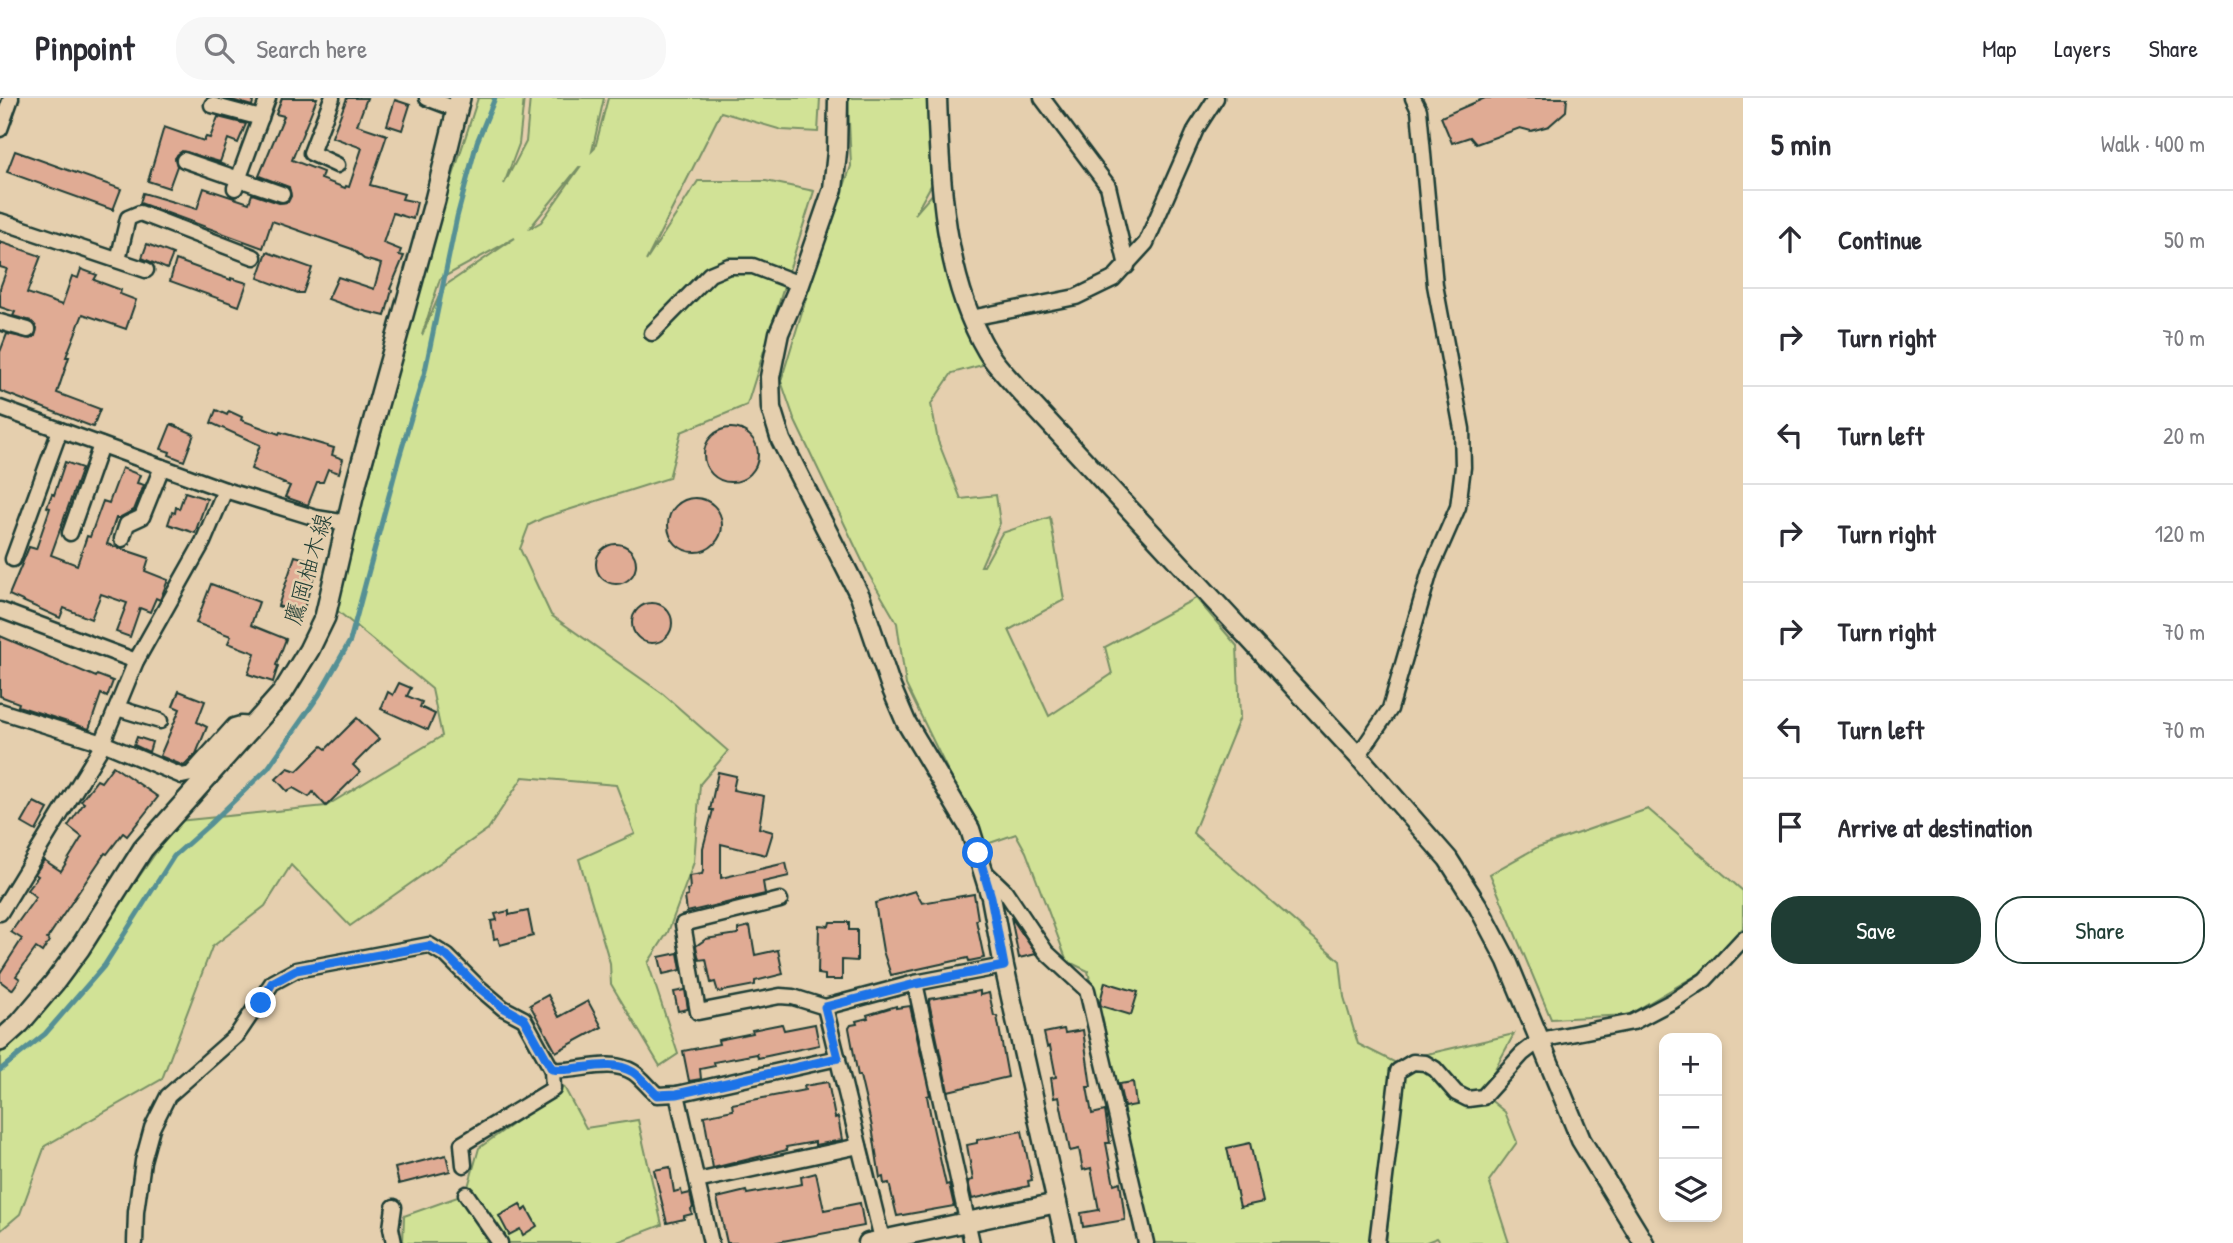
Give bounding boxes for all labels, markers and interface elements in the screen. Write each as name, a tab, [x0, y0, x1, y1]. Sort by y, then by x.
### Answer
search box	[176, 17, 666, 80]
text: Pinpoint	[35, 26, 134, 70]
icon: search	[200, 29, 238, 67]
text: Search here	[256, 31, 367, 66]
text: Map	[1982, 32, 2016, 64]
text: Layers	[2054, 32, 2111, 64]
text: Share	[2149, 32, 2198, 64]
text: 5 min	[1771, 124, 1831, 164]
text: Walk · 400 m	[2101, 128, 2205, 159]
icon: ahead	[1771, 220, 1809, 258]
text: Continue	[1838, 222, 1922, 257]
text: 50 m	[2164, 224, 2205, 255]
icon: right	[1771, 318, 1809, 356]
text: Turn right	[1838, 320, 1936, 355]
text: 70 m	[2162, 322, 2205, 353]
icon: left	[1771, 416, 1809, 454]
text: Turn left	[1838, 418, 1924, 453]
text: 20 m	[2163, 420, 2205, 451]
street label: 鷹岡柚木線	[277, 509, 338, 628]
icon: right	[1771, 514, 1809, 552]
text: Turn right	[1838, 516, 1936, 551]
text: 120 m	[2155, 518, 2205, 549]
icon: right	[1771, 612, 1809, 650]
text: Turn right	[1838, 614, 1936, 649]
text: 70 m	[2162, 616, 2205, 647]
icon: left	[1771, 710, 1809, 748]
text: Turn left	[1838, 712, 1924, 747]
text: 70 m	[2162, 714, 2205, 745]
icon: arrive	[1771, 808, 1809, 846]
text: Arrive at destination	[1838, 810, 2033, 845]
route start	[962, 837, 993, 868]
button: Save	[1771, 896, 1981, 964]
button: Share	[1995, 896, 2205, 964]
route end	[245, 987, 276, 1018]
map controls	[1659, 1033, 1722, 1222]
button: +	[1659, 1033, 1722, 1096]
button: −	[1659, 1096, 1722, 1159]
button: layers	[1659, 1159, 1722, 1222]

